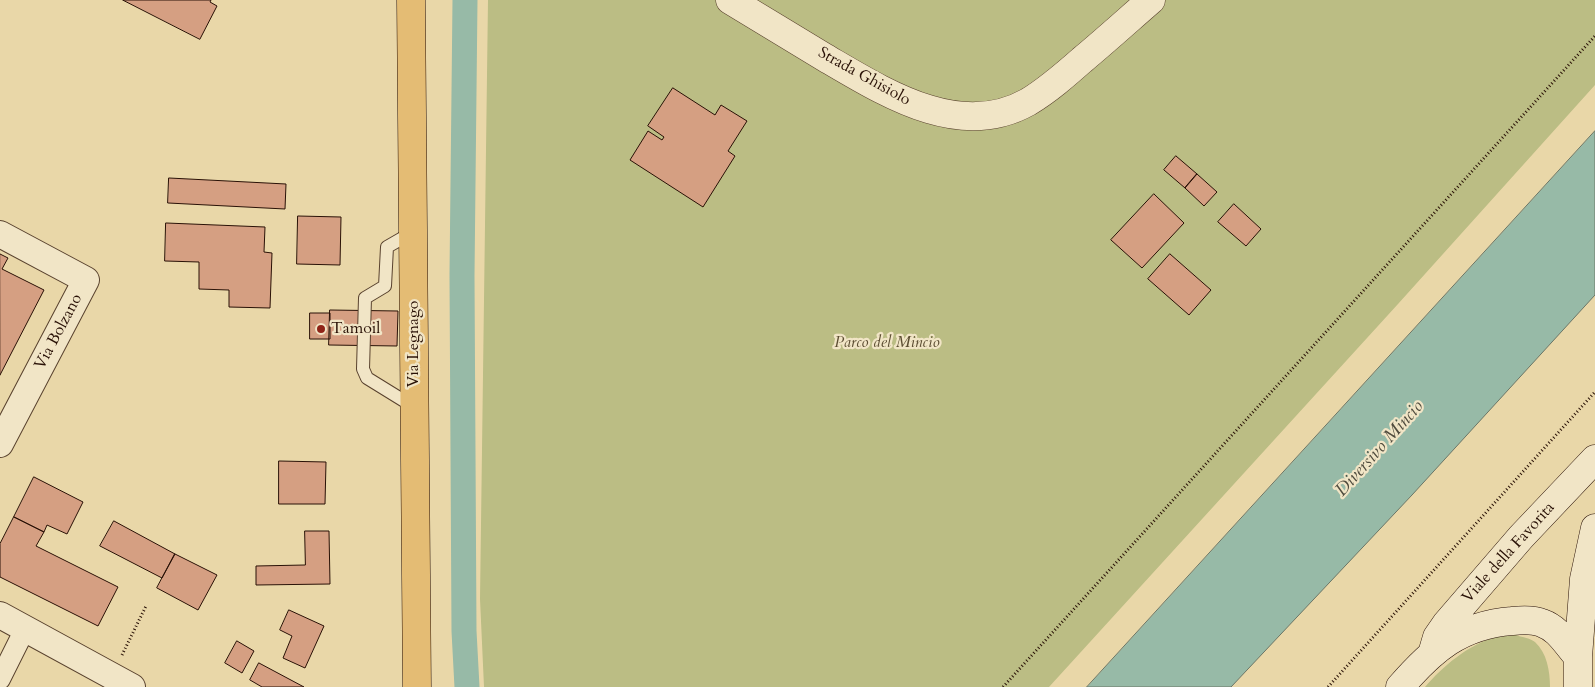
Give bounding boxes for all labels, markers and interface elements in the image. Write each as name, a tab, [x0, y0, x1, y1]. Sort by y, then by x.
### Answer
street label: Strada Ghisiolo	[814, 44, 914, 110]
street label: Via Bolzano	[31, 291, 87, 373]
street label: Via Legnago	[404, 300, 424, 388]
place label: Tamoil	[331, 319, 380, 339]
marker: Tamoil	[315, 323, 327, 335]
park label: Parco del Mincio	[834, 333, 940, 353]
water label: Diversivo Mincio	[1331, 397, 1429, 501]
street label: Viale della Favorita	[1459, 499, 1559, 607]

